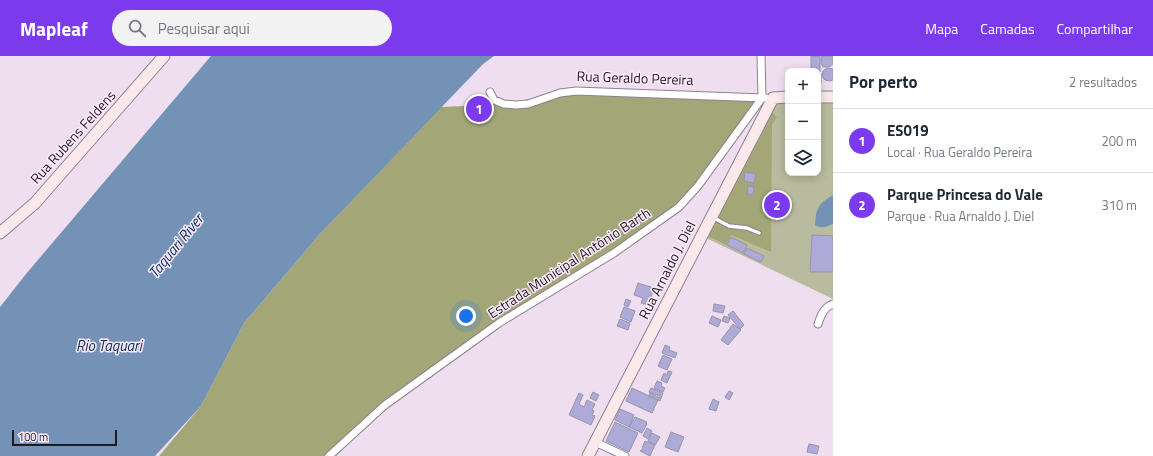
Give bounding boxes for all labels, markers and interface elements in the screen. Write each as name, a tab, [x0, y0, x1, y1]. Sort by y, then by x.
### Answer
search box	[112, 10, 392, 46]
text: Mapleaf	[20, 14, 88, 43]
icon: search	[126, 17, 148, 39]
text: Pesquisar aqui	[158, 17, 250, 40]
text: Mapa	[925, 18, 958, 39]
text: Camadas	[980, 18, 1035, 39]
text: Compartilhar	[1057, 18, 1133, 39]
street label: Rua Geraldo Pereira	[576, 65, 694, 90]
map controls	[785, 68, 821, 176]
button: +	[785, 68, 821, 104]
text: Por perto	[849, 69, 918, 95]
text: 2 resultados	[1069, 72, 1137, 92]
street label: Rua Rubens Feldens	[25, 85, 120, 188]
pin: 1	[466, 94, 492, 124]
button: −	[785, 104, 821, 140]
text: ES019	[887, 119, 929, 142]
text: 1	[858, 131, 866, 151]
text: 200 m	[1101, 131, 1137, 151]
button: layers	[785, 140, 821, 176]
text: Local · Rua Geraldo Pereira	[887, 142, 1032, 162]
text: Parque Princesa do Vale	[887, 183, 1043, 206]
pin: 2	[764, 190, 790, 220]
text: 2	[858, 195, 866, 215]
text: 310 m	[1101, 195, 1137, 215]
street label: Estrada Municipal Antônio Barth	[483, 202, 654, 323]
text: Parque · Rua Arnaldo J. Diel	[887, 206, 1034, 226]
water label: Taquari River	[143, 207, 210, 283]
street label: Rua Arnaldo J. Diel	[633, 217, 700, 322]
your location	[456, 306, 476, 326]
water label: Rio Taquari	[76, 334, 144, 357]
scale bar	[12, 428, 117, 447]
text: 100 m	[18, 429, 48, 445]

